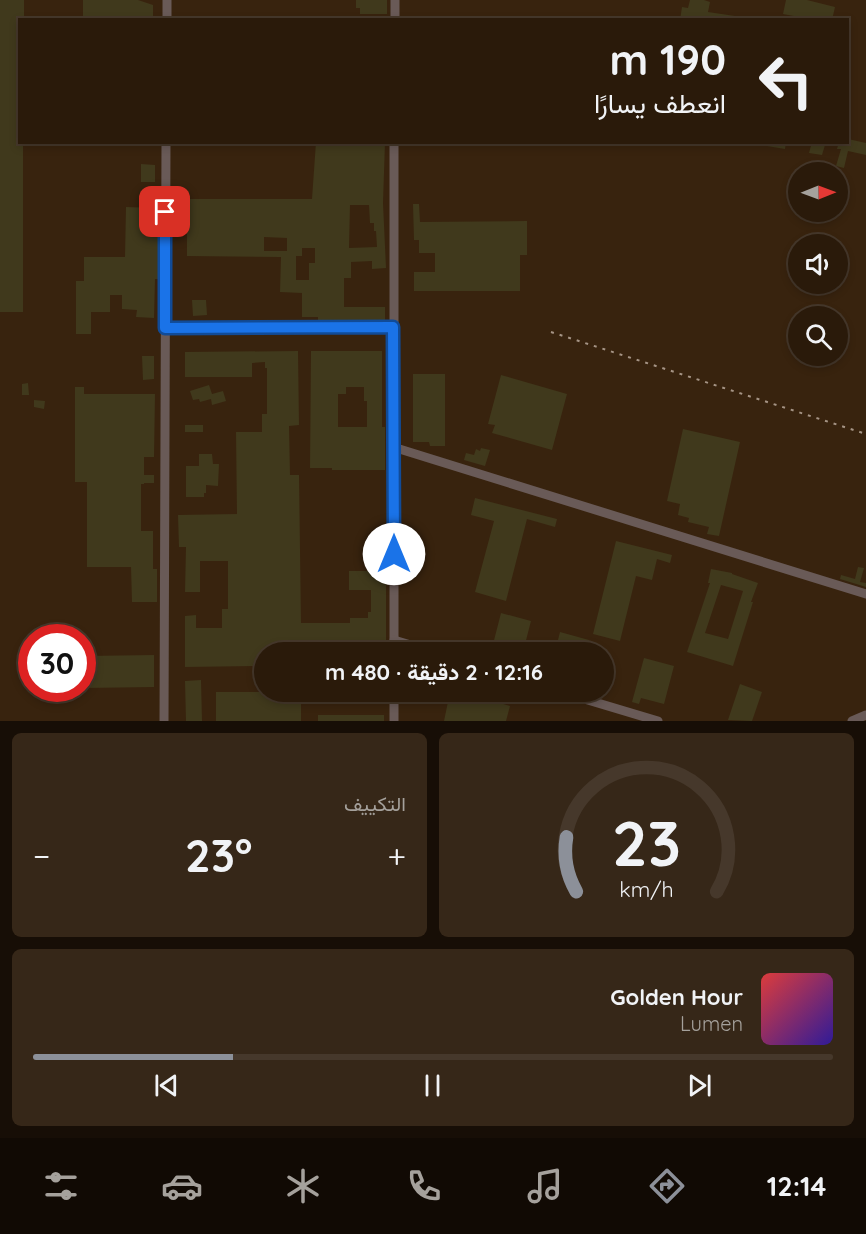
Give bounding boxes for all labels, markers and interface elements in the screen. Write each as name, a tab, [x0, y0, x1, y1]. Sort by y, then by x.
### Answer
text: 190 m	[610, 33, 726, 86]
icon: left	[747, 42, 825, 120]
text: انعطف يسارًا	[594, 86, 726, 120]
north arrow	[788, 162, 848, 222]
map controls	[788, 162, 848, 366]
pin	[139, 186, 190, 237]
icon: arrive	[148, 195, 181, 228]
button: sound	[788, 234, 848, 294]
button: search	[788, 306, 848, 366]
position arrow	[362, 522, 426, 586]
speed limit sign: 30	[18, 624, 96, 702]
text: 12:16 · 2 دقيقة · 480 m	[325, 658, 543, 686]
text: التكييف	[344, 791, 406, 816]
text: 23	[612, 804, 681, 882]
text: 23°	[185, 827, 253, 883]
text: −	[33, 835, 50, 876]
text: +	[387, 835, 406, 876]
text: km/h	[619, 876, 674, 902]
text: Golden Hour	[610, 983, 743, 1011]
text: Lumen	[680, 1011, 743, 1036]
icon: previous	[150, 1069, 183, 1102]
icon: pause	[416, 1069, 449, 1102]
icon: next	[683, 1069, 716, 1102]
icon: filters	[40, 1165, 82, 1207]
icon: car	[161, 1165, 203, 1207]
icon: climate	[282, 1165, 324, 1207]
icon: phone	[403, 1165, 445, 1207]
icon: music	[524, 1165, 566, 1207]
icon: directions	[646, 1165, 688, 1207]
text: 12:14	[767, 1169, 826, 1203]

